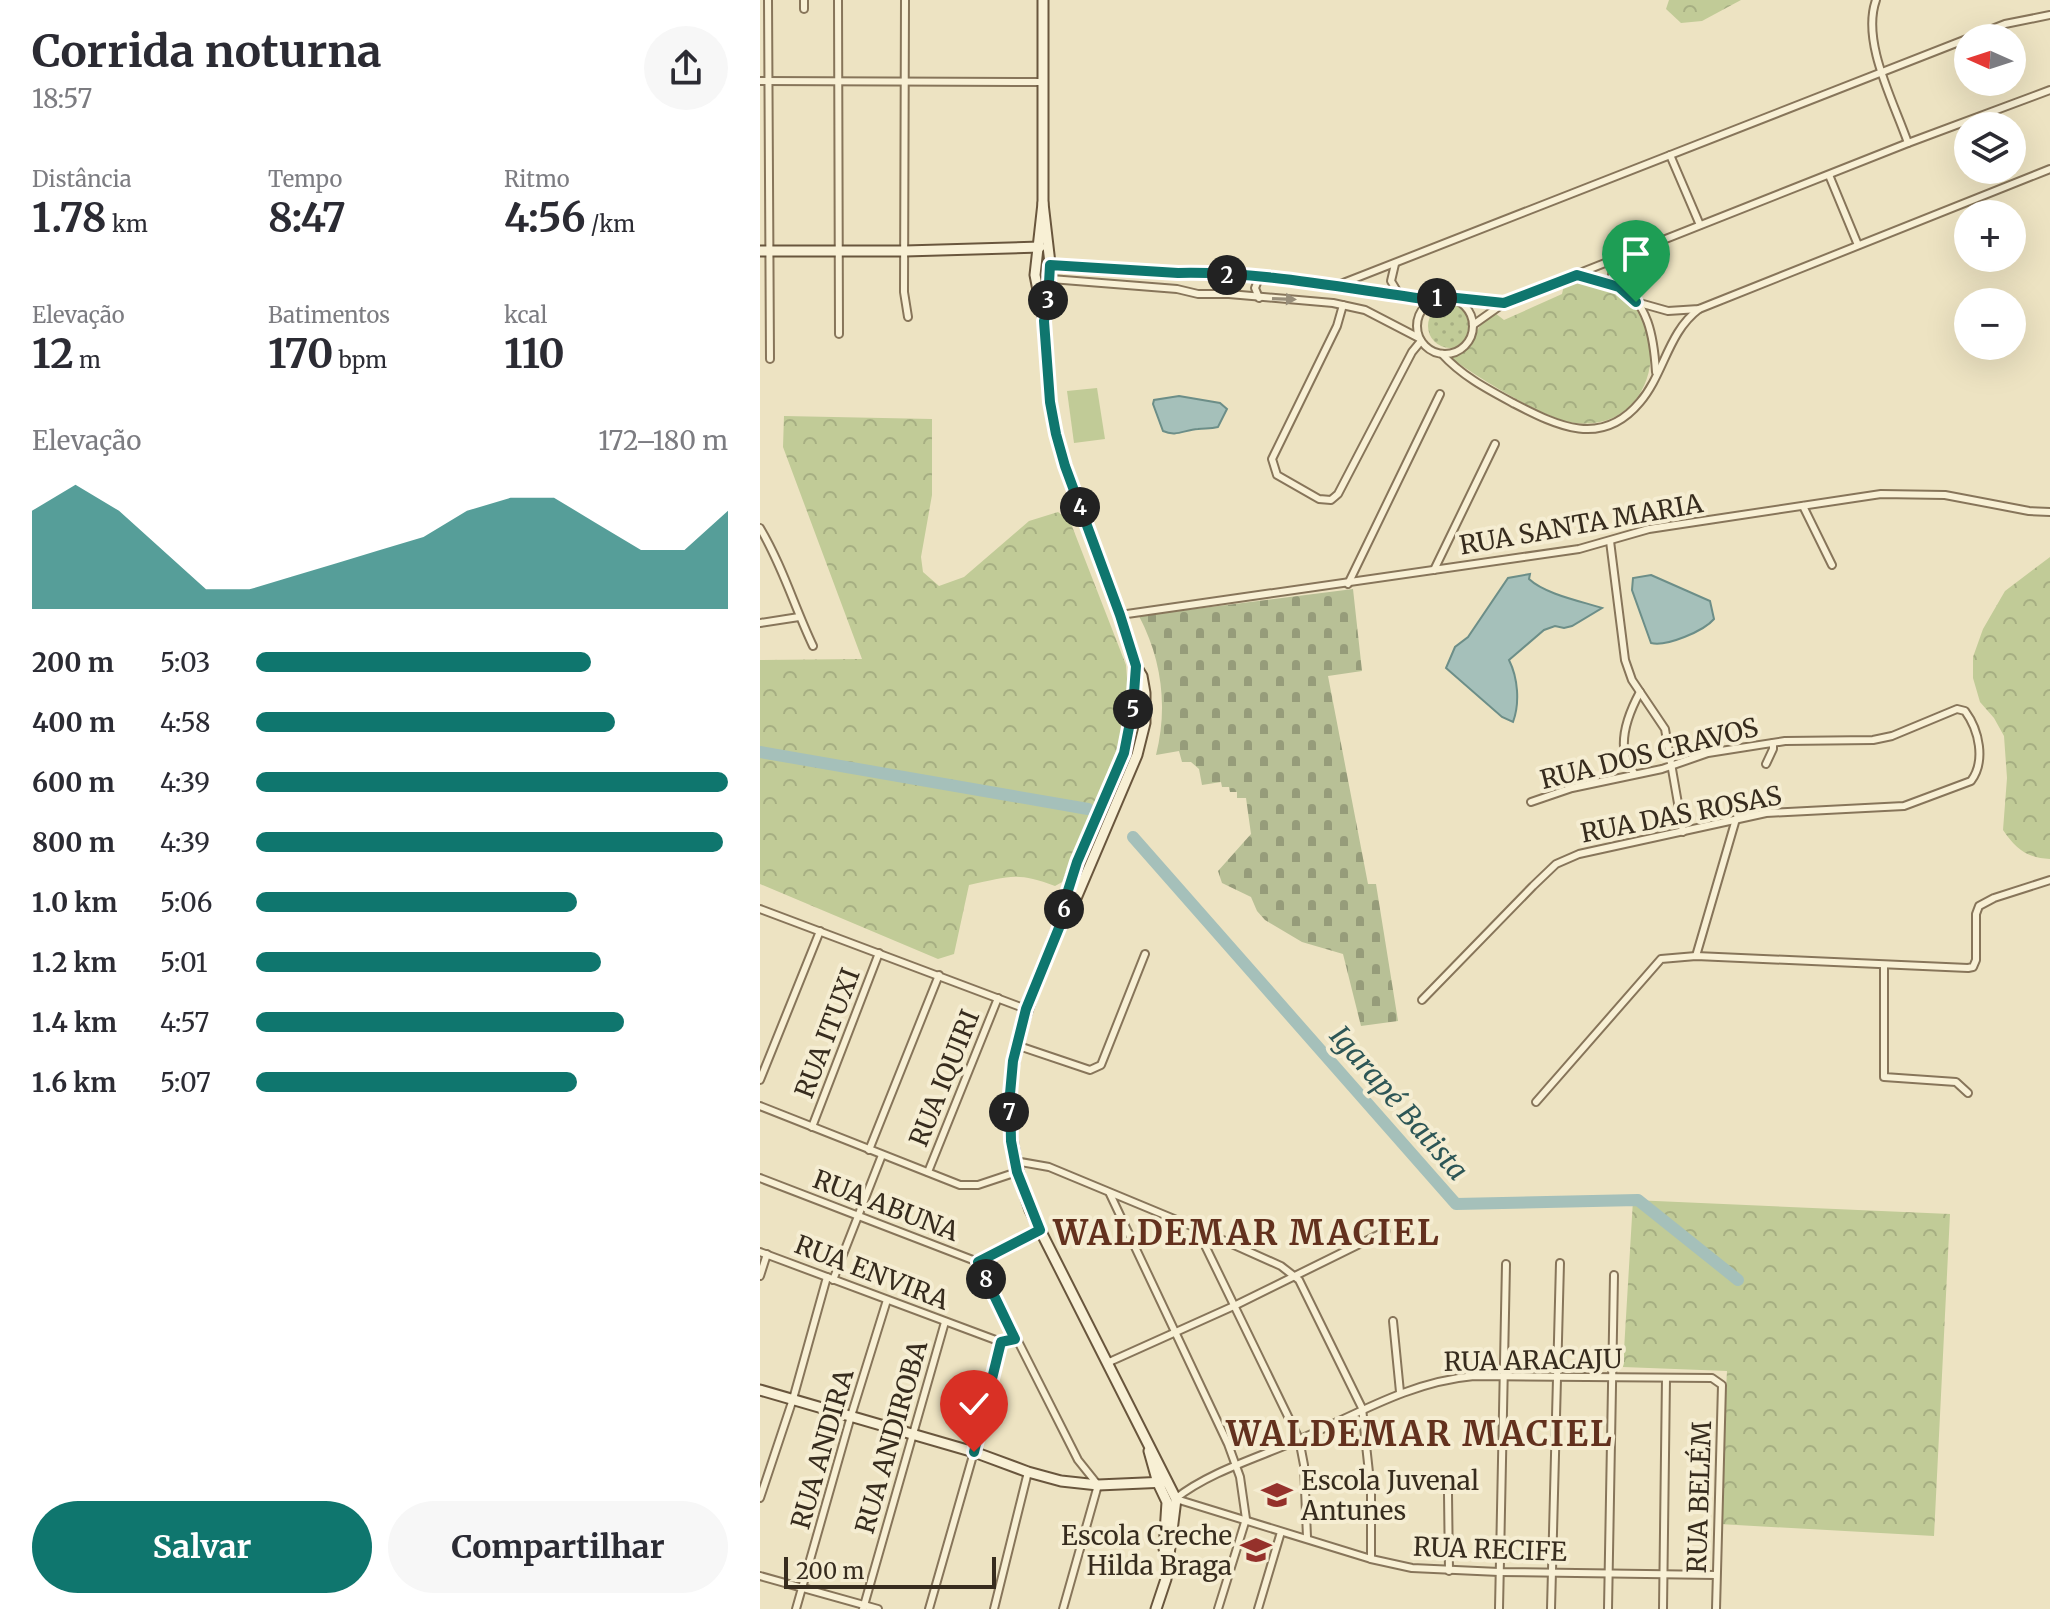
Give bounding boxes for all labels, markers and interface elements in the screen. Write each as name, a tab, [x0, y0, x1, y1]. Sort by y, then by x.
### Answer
text: Corrida noturna	[32, 24, 382, 79]
north arrow	[1954, 24, 2026, 96]
map controls	[1954, 24, 2026, 360]
button: share	[644, 26, 728, 110]
text: 18:57	[32, 82, 92, 115]
button: layers	[1954, 112, 2026, 184]
text: Distância	[32, 165, 131, 193]
text: Tempo	[268, 165, 342, 193]
text: Ritmo	[504, 165, 570, 193]
text: 1.78	[32, 193, 107, 243]
text: 8:47	[268, 193, 346, 243]
text: 4:56	[504, 193, 586, 243]
button: +	[1954, 200, 2026, 272]
text: km	[107, 210, 148, 238]
text: /km	[586, 210, 635, 238]
pin	[1602, 220, 1670, 302]
icon: arrive	[1614, 232, 1658, 276]
pin: 2	[1207, 255, 1247, 295]
text: 2	[1221, 261, 1233, 289]
pin: 1	[1417, 278, 1457, 318]
pin: 3	[1028, 280, 1068, 320]
text: 1	[1432, 284, 1442, 312]
text: 3	[1042, 286, 1054, 314]
button: −	[1954, 288, 2026, 360]
one-way arrow	[1272, 293, 1297, 306]
text: Elevação	[32, 301, 125, 329]
text: Batimentos	[268, 301, 390, 329]
text: kcal	[504, 301, 547, 329]
text: 12	[32, 329, 74, 379]
text: 170	[268, 329, 333, 379]
text: 110	[504, 329, 565, 379]
text: m	[74, 346, 101, 374]
text: bpm	[333, 346, 387, 374]
text: Elevação	[32, 424, 141, 457]
text: 172–180 m	[598, 424, 728, 457]
street label: RUA SANTA MARIA	[1457, 486, 1706, 562]
pin: 4	[1060, 487, 1100, 527]
text: 4	[1073, 493, 1087, 521]
text: 200 m	[32, 646, 114, 679]
text: 5:03	[160, 646, 210, 679]
pin: 5	[1113, 689, 1153, 729]
text: 5	[1127, 695, 1139, 723]
text: 400 m	[32, 706, 115, 739]
text: 4:58	[160, 706, 211, 739]
street label: RUA DOS CRAVOS	[1537, 710, 1761, 796]
text: 600 m	[32, 766, 115, 799]
text: 4:39	[160, 766, 210, 799]
street label: RUA DAS ROSAS	[1578, 778, 1784, 850]
text: 800 m	[32, 826, 115, 859]
text: 4:39	[160, 826, 210, 859]
text: 1.0 km	[32, 886, 117, 919]
text: 5:06	[160, 886, 212, 919]
pin: 6	[1044, 889, 1084, 929]
text: 6	[1057, 895, 1071, 923]
text: 1.2 km	[32, 946, 117, 979]
text: 5:01	[160, 946, 207, 979]
street label: RUA ITUXI	[787, 963, 867, 1103]
street label: RUA IQUIRI	[902, 1005, 986, 1151]
text: 1.4 km	[32, 1006, 117, 1039]
text: 4:57	[160, 1006, 209, 1039]
water label: Igarapé Batista	[1322, 1018, 1476, 1188]
text: 1.6 km	[32, 1066, 116, 1099]
text: 5:07	[160, 1066, 211, 1099]
pin: 7	[989, 1092, 1029, 1132]
text: 7	[1002, 1098, 1016, 1126]
street label: RUA ABUNA	[809, 1162, 964, 1248]
district label: WALDEMAR MACIEL	[1052, 1212, 1441, 1254]
street label: RUA ENVIRA	[790, 1227, 954, 1317]
pin: 8	[966, 1259, 1006, 1299]
text: 8	[979, 1265, 993, 1293]
street label: RUA ANDIROBA	[848, 1336, 934, 1537]
street label: RUA ARACAJU	[1443, 1342, 1623, 1378]
street label: RUA ANDIRA	[783, 1365, 861, 1533]
pin	[940, 1370, 1008, 1452]
icon: check	[952, 1382, 996, 1426]
district label: WALDEMAR MACIEL	[1225, 1413, 1614, 1455]
street label: RUA BELÉM	[1679, 1420, 1718, 1574]
place label: Escola Juvenal Antunes	[1300, 1464, 1479, 1527]
school or university icon: Escola Juvenal Antunes	[1260, 1478, 1294, 1512]
button: Salvar	[32, 1501, 372, 1593]
button: Compartilhar	[388, 1501, 728, 1593]
place label: Escola Creche Hilda Braga	[1061, 1519, 1232, 1582]
street label: RUA RECIFE	[1413, 1530, 1568, 1568]
school or university icon: Escola Creche Hilda Braga	[1239, 1533, 1273, 1567]
scale bar	[784, 1553, 996, 1589]
text: 200 m	[796, 1557, 864, 1585]

